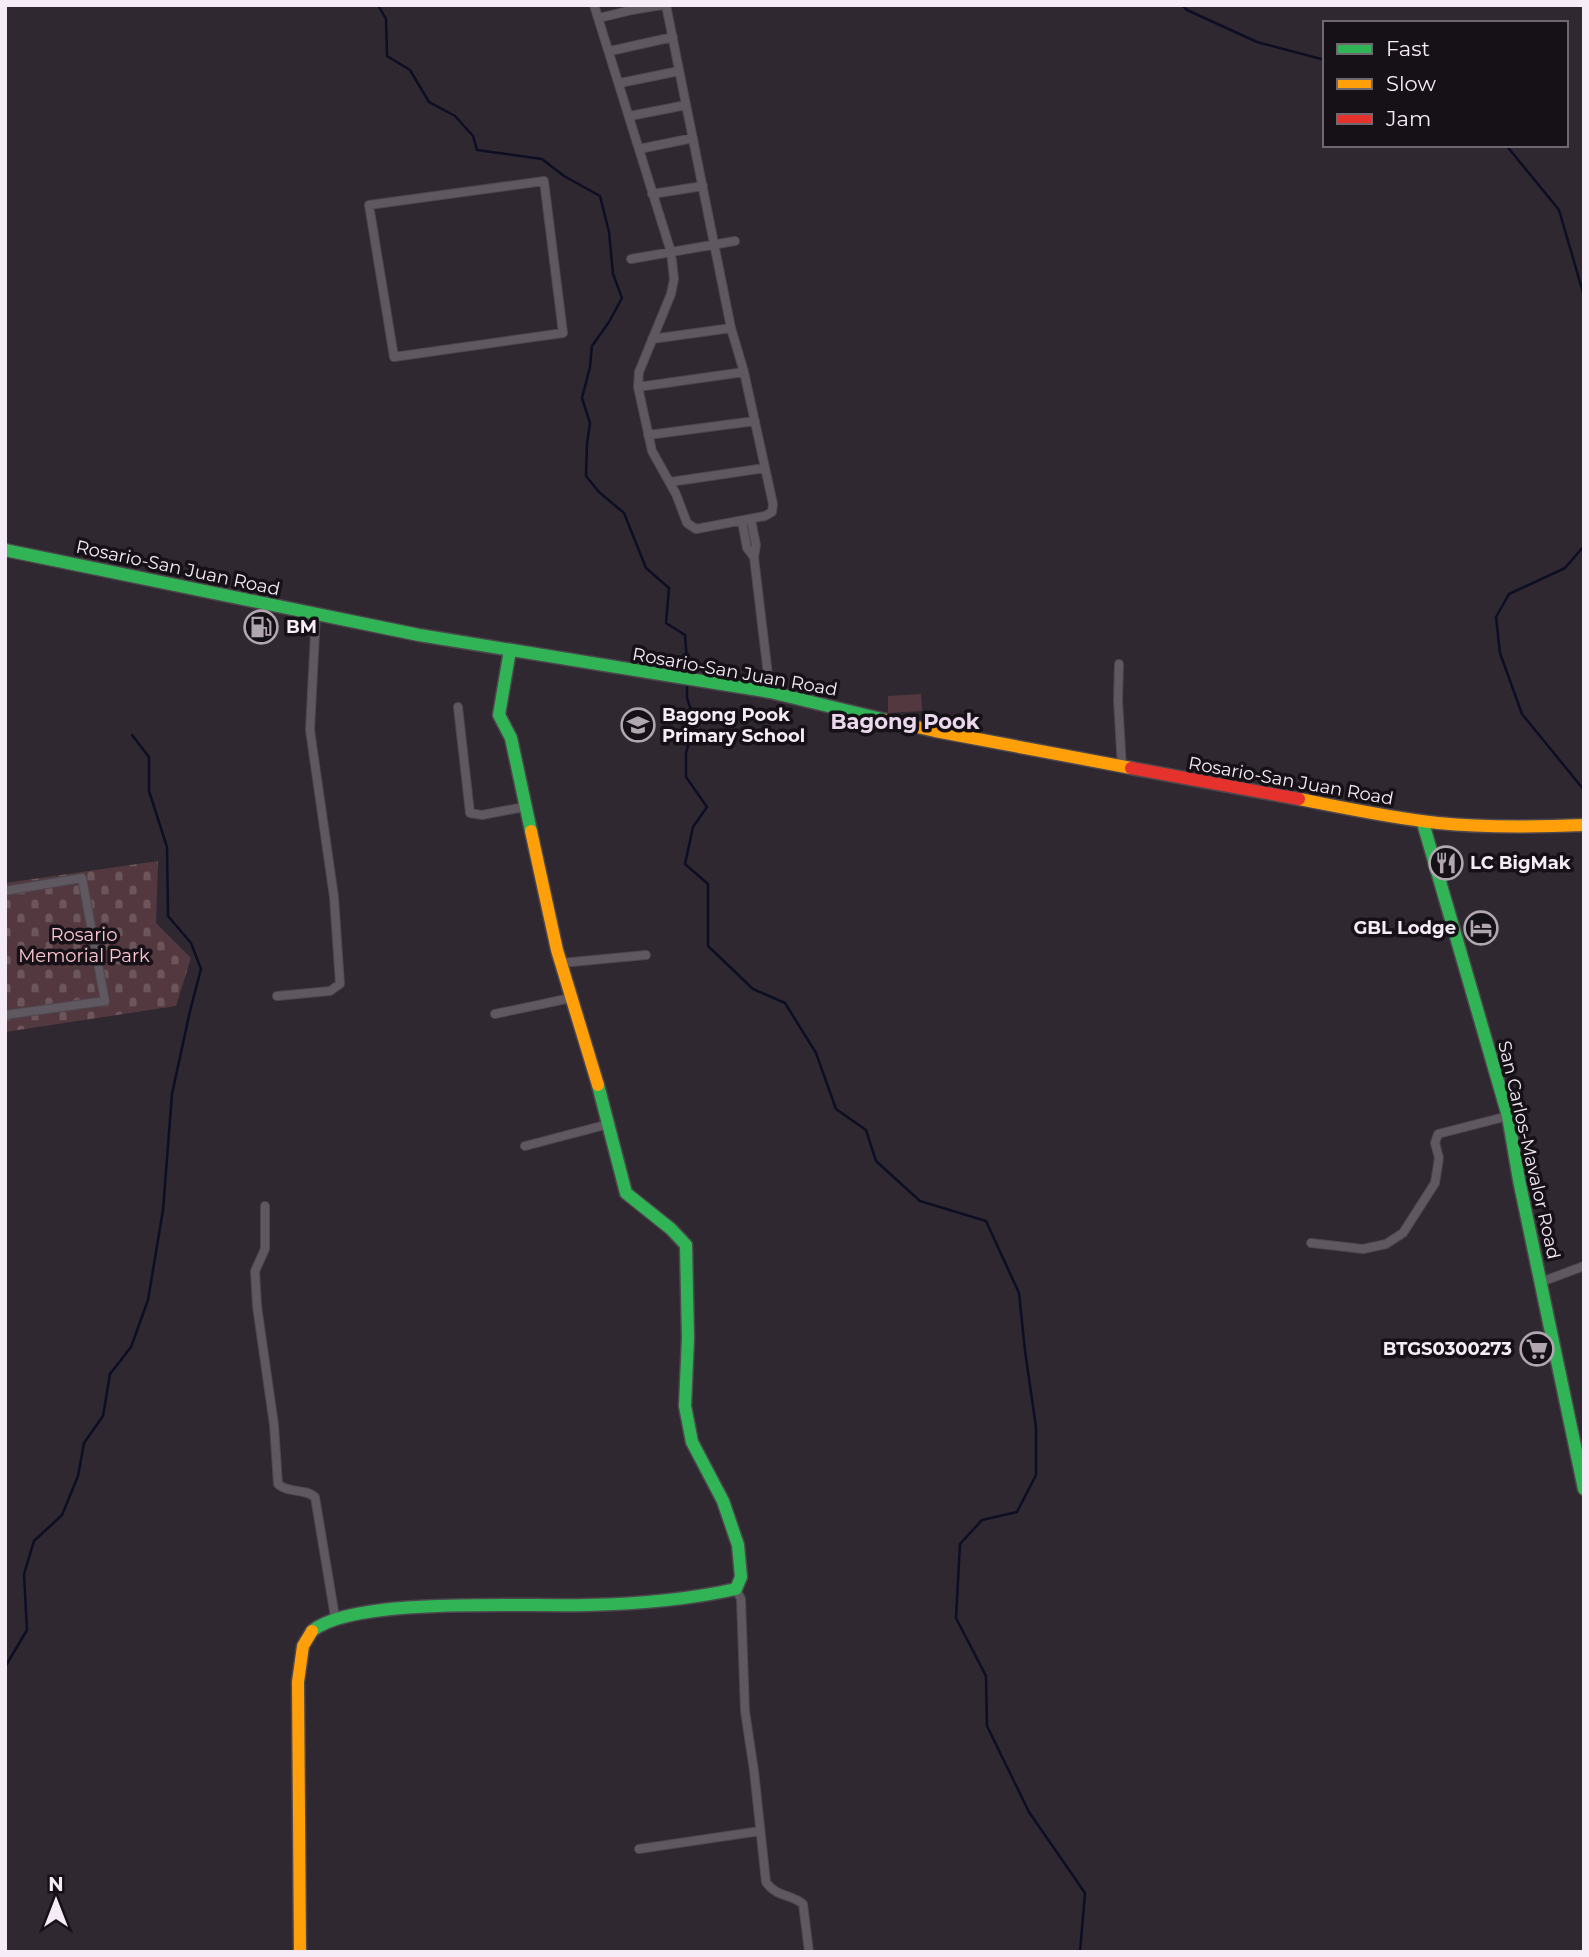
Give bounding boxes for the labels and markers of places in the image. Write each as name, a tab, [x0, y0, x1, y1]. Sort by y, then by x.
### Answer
fuel station icon: BM	[242, 608, 280, 646]
place label: BM	[286, 616, 317, 638]
place label: Bagong Pook Primary School	[662, 704, 805, 747]
school or university icon: Bagong Pook Primary School	[619, 706, 657, 744]
restaurant icon: LC BigMak	[1427, 844, 1465, 882]
place label: LC BigMak	[1470, 852, 1571, 874]
hotel icon: GBL Lodge	[1462, 909, 1500, 947]
place label: GBL Lodge	[1353, 917, 1456, 939]
supermarket icon: BTGS0300273	[1518, 1330, 1556, 1368]
place label: BTGS0300273	[1383, 1338, 1512, 1360]

